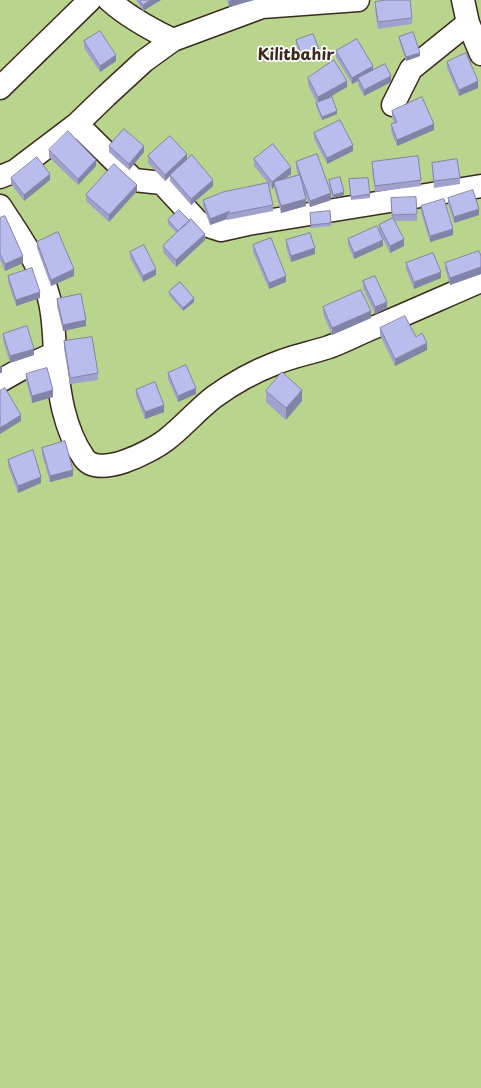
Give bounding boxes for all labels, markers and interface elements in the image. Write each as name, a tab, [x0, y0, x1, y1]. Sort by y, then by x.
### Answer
district label: Kilitbahir	[257, 46, 335, 66]

